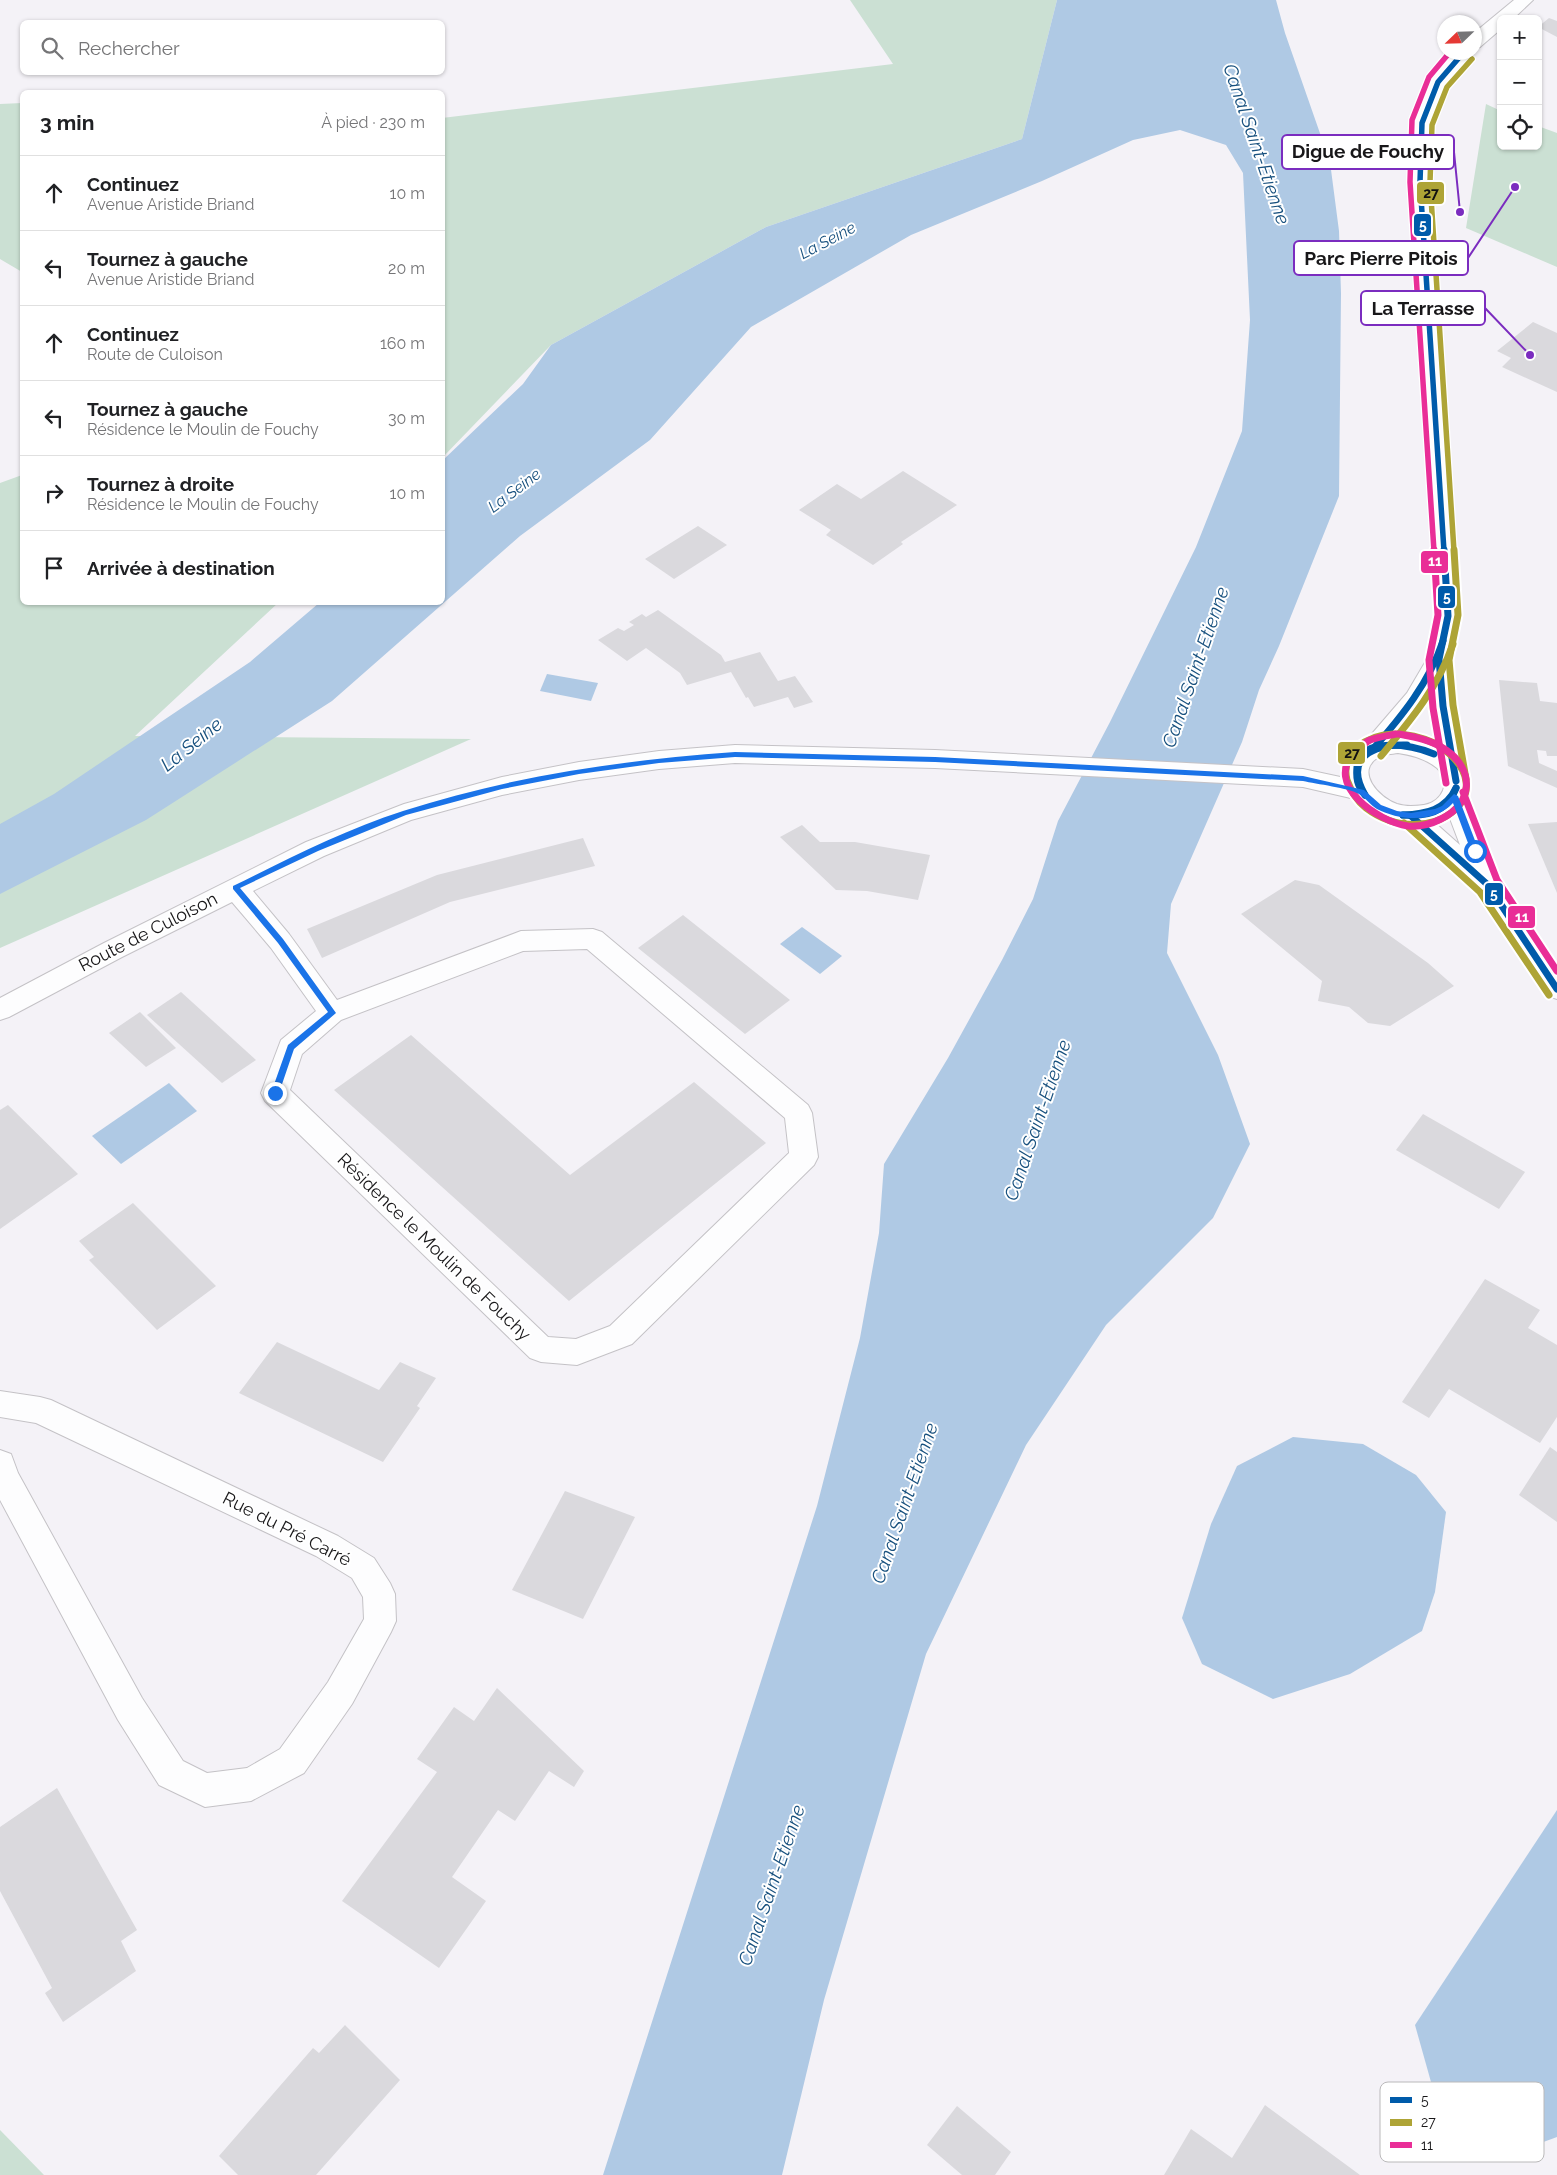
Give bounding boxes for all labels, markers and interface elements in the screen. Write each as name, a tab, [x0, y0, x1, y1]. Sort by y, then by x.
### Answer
north arrow	[1437, 15, 1482, 60]
map controls	[1497, 15, 1542, 150]
button: +	[1497, 15, 1542, 60]
search box	[20, 20, 445, 75]
icon: search	[38, 34, 66, 62]
text: Rechercher	[78, 37, 180, 59]
button: −	[1497, 60, 1542, 105]
water label: Canal Saint-Etienne	[1219, 61, 1295, 227]
button: locate	[1497, 105, 1542, 150]
text: 3 min	[40, 110, 94, 135]
text: À pied · 230 m	[321, 113, 425, 132]
callout: Digue de Fouchy	[1282, 135, 1454, 169]
text: Digue de Fouchy	[1292, 140, 1445, 162]
text: Continuez	[87, 173, 179, 195]
icon: ahead	[40, 179, 68, 207]
line badge: 27	[1416, 181, 1445, 205]
text: 10 m	[390, 184, 425, 203]
text: 27	[1423, 185, 1439, 201]
text: Avenue Aristide Briand	[87, 195, 254, 214]
line badge: 5	[1413, 213, 1432, 237]
text: 5	[1419, 217, 1427, 233]
water label: La Seine	[796, 218, 859, 263]
callout: Parc Pierre Pitois	[1294, 241, 1468, 275]
text: Parc Pierre Pitois	[1304, 247, 1458, 269]
text: Tournez à gauche	[87, 248, 248, 270]
icon: left	[40, 254, 68, 282]
text: 20 m	[388, 259, 425, 278]
text: Avenue Aristide Briand	[87, 270, 254, 289]
callout: La Terrasse	[1361, 291, 1485, 325]
text: La Terrasse	[1372, 297, 1475, 319]
text: Continuez	[87, 323, 179, 345]
icon: ahead	[40, 329, 68, 357]
text: 160 m	[380, 334, 425, 353]
text: Route de Culoison	[87, 345, 223, 364]
text: Tournez à gauche	[87, 398, 248, 420]
icon: left	[40, 404, 68, 432]
text: 30 m	[388, 409, 425, 428]
text: Résidence le Moulin de Fouchy	[87, 420, 319, 439]
water label: La Seine	[484, 464, 545, 516]
text: Tournez à droite	[87, 473, 234, 495]
icon: right	[40, 479, 68, 507]
text: 10 m	[390, 484, 425, 503]
text: Résidence le Moulin de Fouchy	[87, 495, 319, 514]
line badge: 11	[1420, 550, 1449, 574]
text: 11	[1428, 553, 1442, 569]
icon: arrive	[40, 554, 68, 582]
text: Arrivée à destination	[87, 557, 275, 579]
water label: Canal Saint-Etienne	[1157, 584, 1233, 750]
line badge: 5	[1437, 585, 1456, 609]
text: 5	[1443, 589, 1451, 605]
water label: La Seine	[156, 713, 226, 775]
line badge: 27	[1337, 741, 1366, 765]
text: 27	[1344, 745, 1360, 761]
route start	[1464, 840, 1487, 863]
line badge: 5	[1484, 882, 1504, 906]
text: 5	[1490, 886, 1498, 902]
street label: Route de Culoison	[75, 888, 221, 976]
line badge: 11	[1507, 905, 1536, 929]
text: 11	[1515, 909, 1529, 925]
water label: Canal Saint-Etienne	[999, 1037, 1075, 1203]
route end	[264, 1082, 287, 1105]
street label: Résidence le Moulin de Fouchy	[333, 1149, 536, 1345]
water label: Canal Saint-Etienne	[866, 1420, 942, 1586]
street label: Rue du Pré Carré	[219, 1487, 355, 1570]
water label: Canal Saint-Etienne	[733, 1802, 809, 1968]
legend	[1380, 2082, 1544, 2162]
text: 5	[1421, 2092, 1429, 2108]
text: 27	[1421, 2114, 1436, 2130]
text: 11	[1421, 2137, 1433, 2153]

